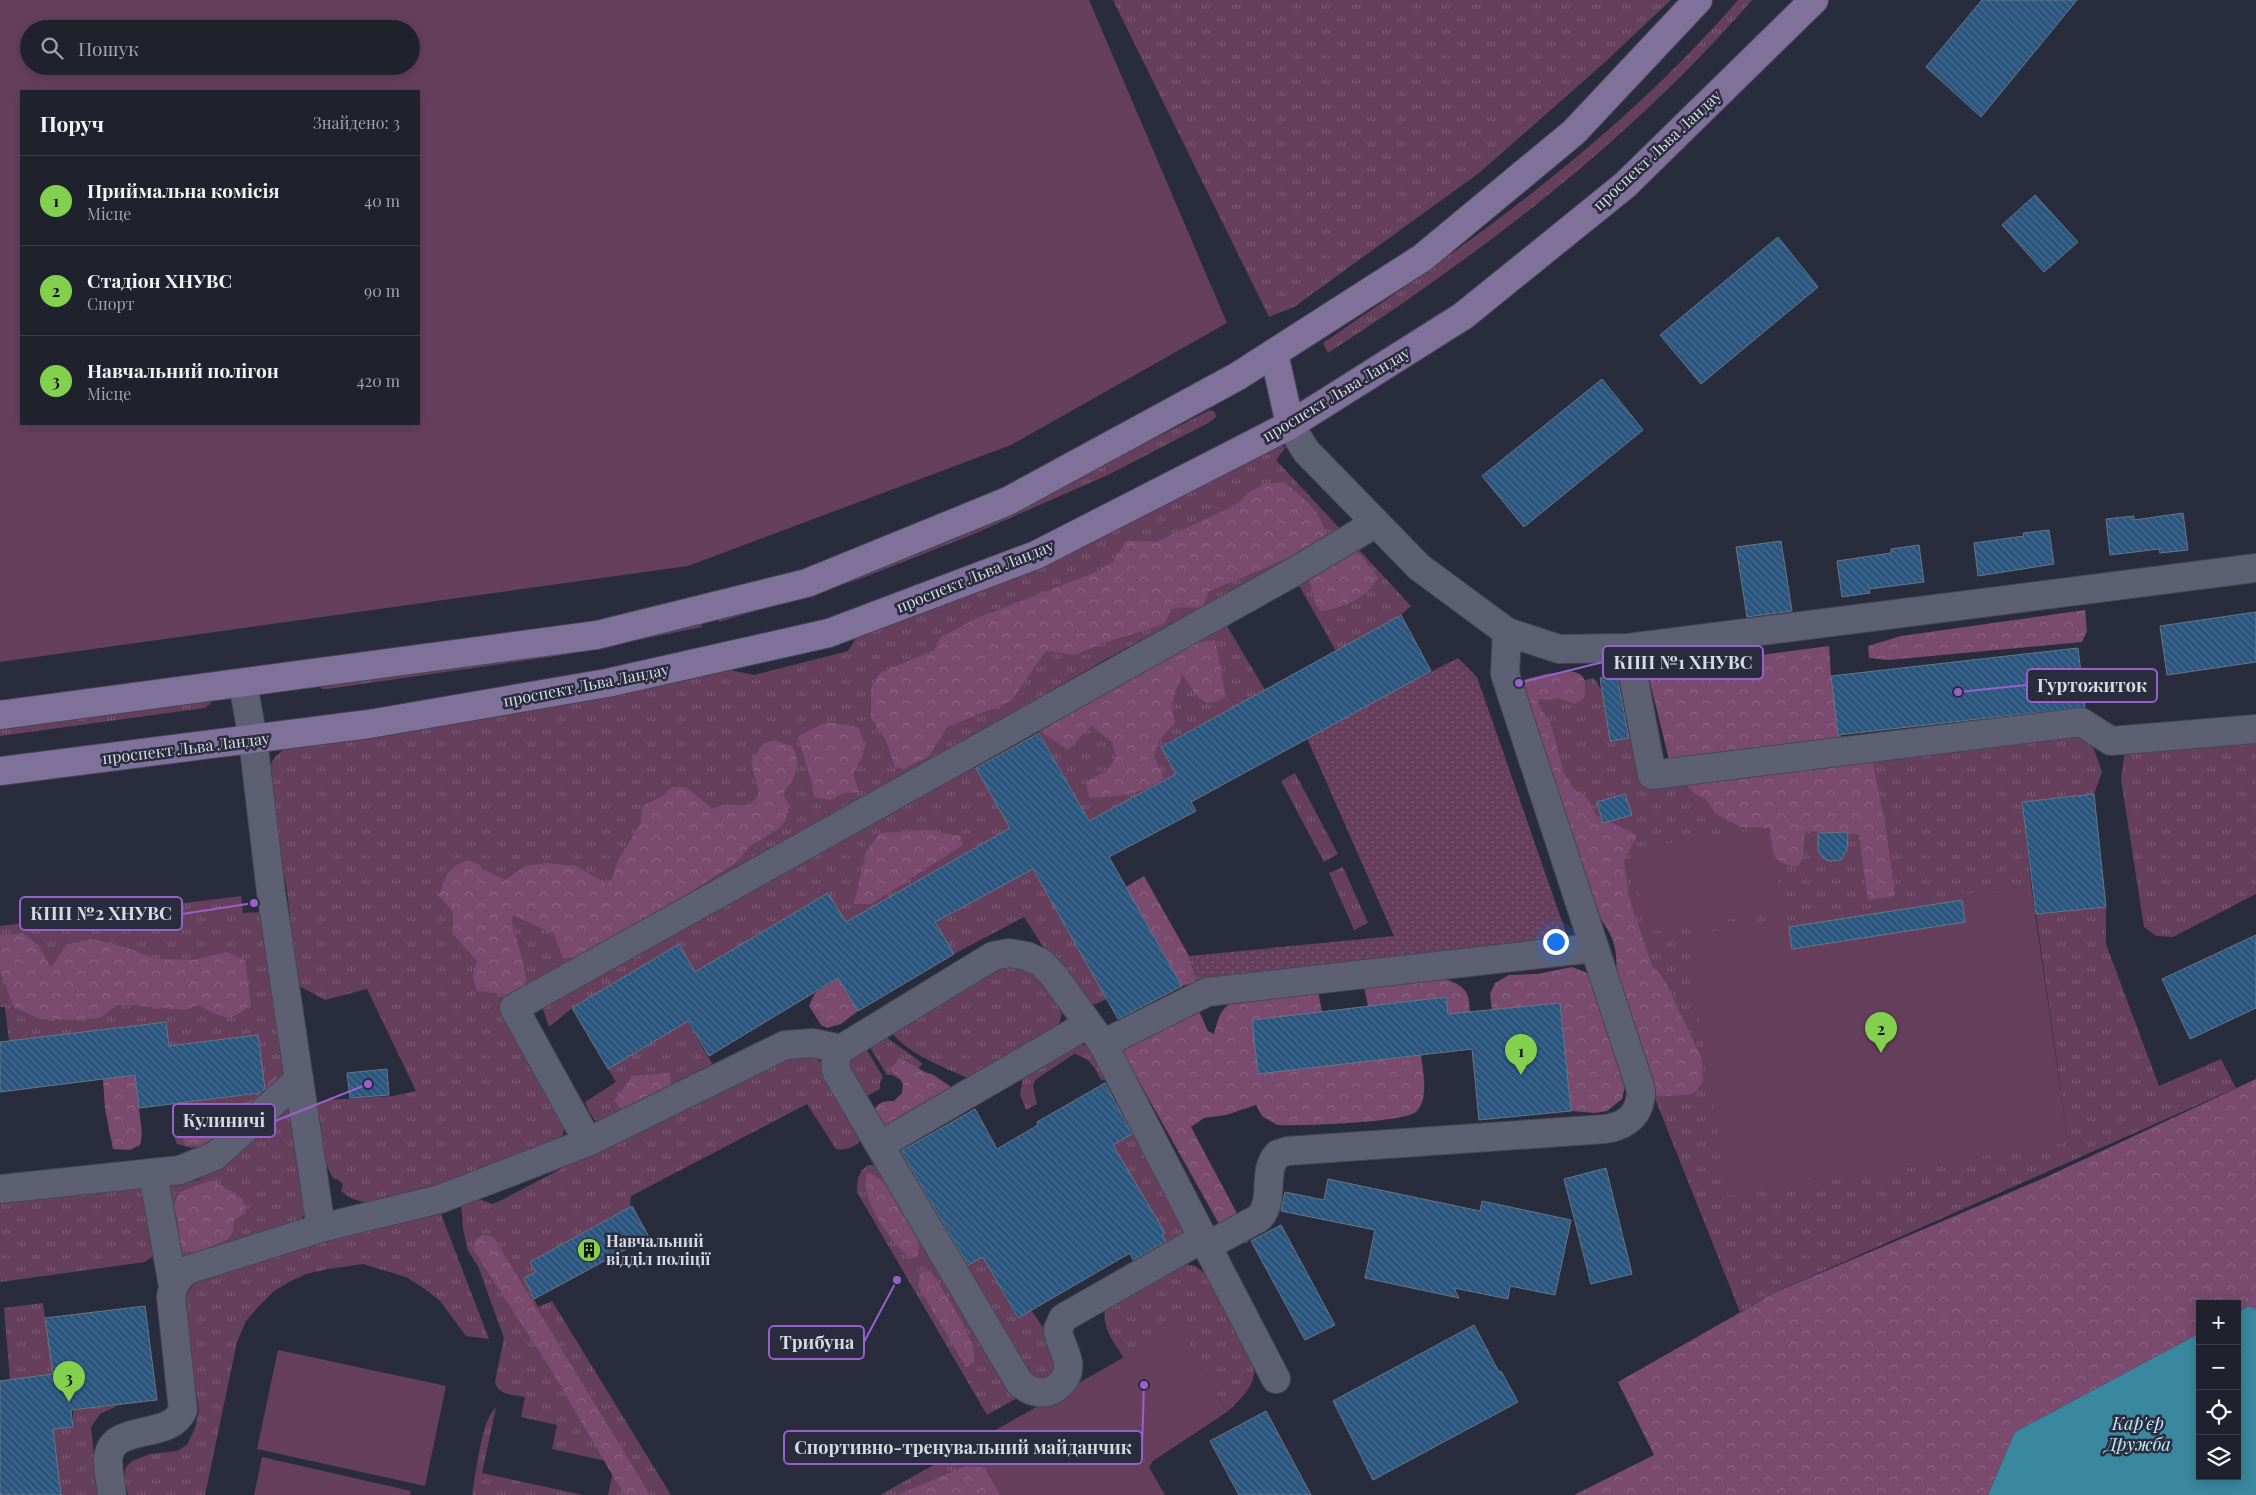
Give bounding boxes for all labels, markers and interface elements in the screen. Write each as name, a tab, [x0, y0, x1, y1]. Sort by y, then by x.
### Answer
search box	[20, 20, 420, 75]
icon: search	[38, 34, 66, 62]
text: Пошук	[78, 35, 139, 61]
street label: проспект Льва Ландау	[1588, 84, 1725, 215]
text: Поруч	[40, 109, 104, 137]
text: Знайдено: 3	[313, 112, 400, 133]
text: Приймальна комісія	[87, 177, 279, 203]
text: 1	[53, 190, 59, 211]
text: 40 m	[364, 190, 400, 211]
text: Місце	[87, 203, 131, 224]
text: Стадіон ХНУВС	[87, 267, 232, 293]
text: 2	[52, 280, 60, 301]
text: 90 m	[364, 280, 400, 301]
text: Спорт	[87, 293, 135, 314]
street label: проспект Льва Ландау	[1258, 341, 1413, 446]
text: Навчальний полігон	[87, 357, 279, 383]
text: 3	[52, 370, 60, 391]
text: 420 m	[357, 370, 400, 391]
text: Місце	[87, 383, 131, 404]
street label: проспект Льва Ландау	[893, 534, 1057, 617]
callout: КПП №1 ХНУВС	[1603, 646, 1763, 679]
text: КПП №1 ХНУВС	[1613, 650, 1753, 674]
street label: проспект Льва Ландау	[501, 658, 671, 711]
callout: Гуртожиток	[2027, 669, 2157, 702]
text: Гуртожиток	[2037, 673, 2147, 697]
street label: проспект Льва Ландау	[101, 727, 271, 768]
callout: КПП №2 ХНУВС	[20, 897, 182, 930]
text: КПП №2 ХНУВС	[30, 901, 172, 925]
your location	[1543, 929, 1569, 955]
pin: 2	[1865, 1012, 1897, 1053]
pin: 1	[1505, 1034, 1537, 1075]
callout: Кулиничі	[173, 1104, 275, 1137]
text: Кулиничі	[183, 1108, 265, 1132]
place label: Навчальний відділ поліції	[606, 1230, 711, 1269]
building icon: Навчальний відділ поліції	[576, 1237, 602, 1263]
map controls	[2196, 1300, 2241, 1480]
button: +	[2196, 1300, 2241, 1345]
callout: Трибуна	[769, 1326, 864, 1359]
text: Трибуна	[780, 1330, 855, 1354]
button: −	[2196, 1345, 2241, 1390]
pin: 3	[53, 1361, 85, 1402]
button: locate	[2196, 1390, 2241, 1435]
water label: Кар'єр Дружба	[2102, 1411, 2171, 1456]
callout: Спортивно-тренувальний майданчик	[784, 1431, 1142, 1464]
text: Спортивно-тренувальний майданчик	[794, 1435, 1132, 1459]
button: layers	[2196, 1435, 2241, 1480]

